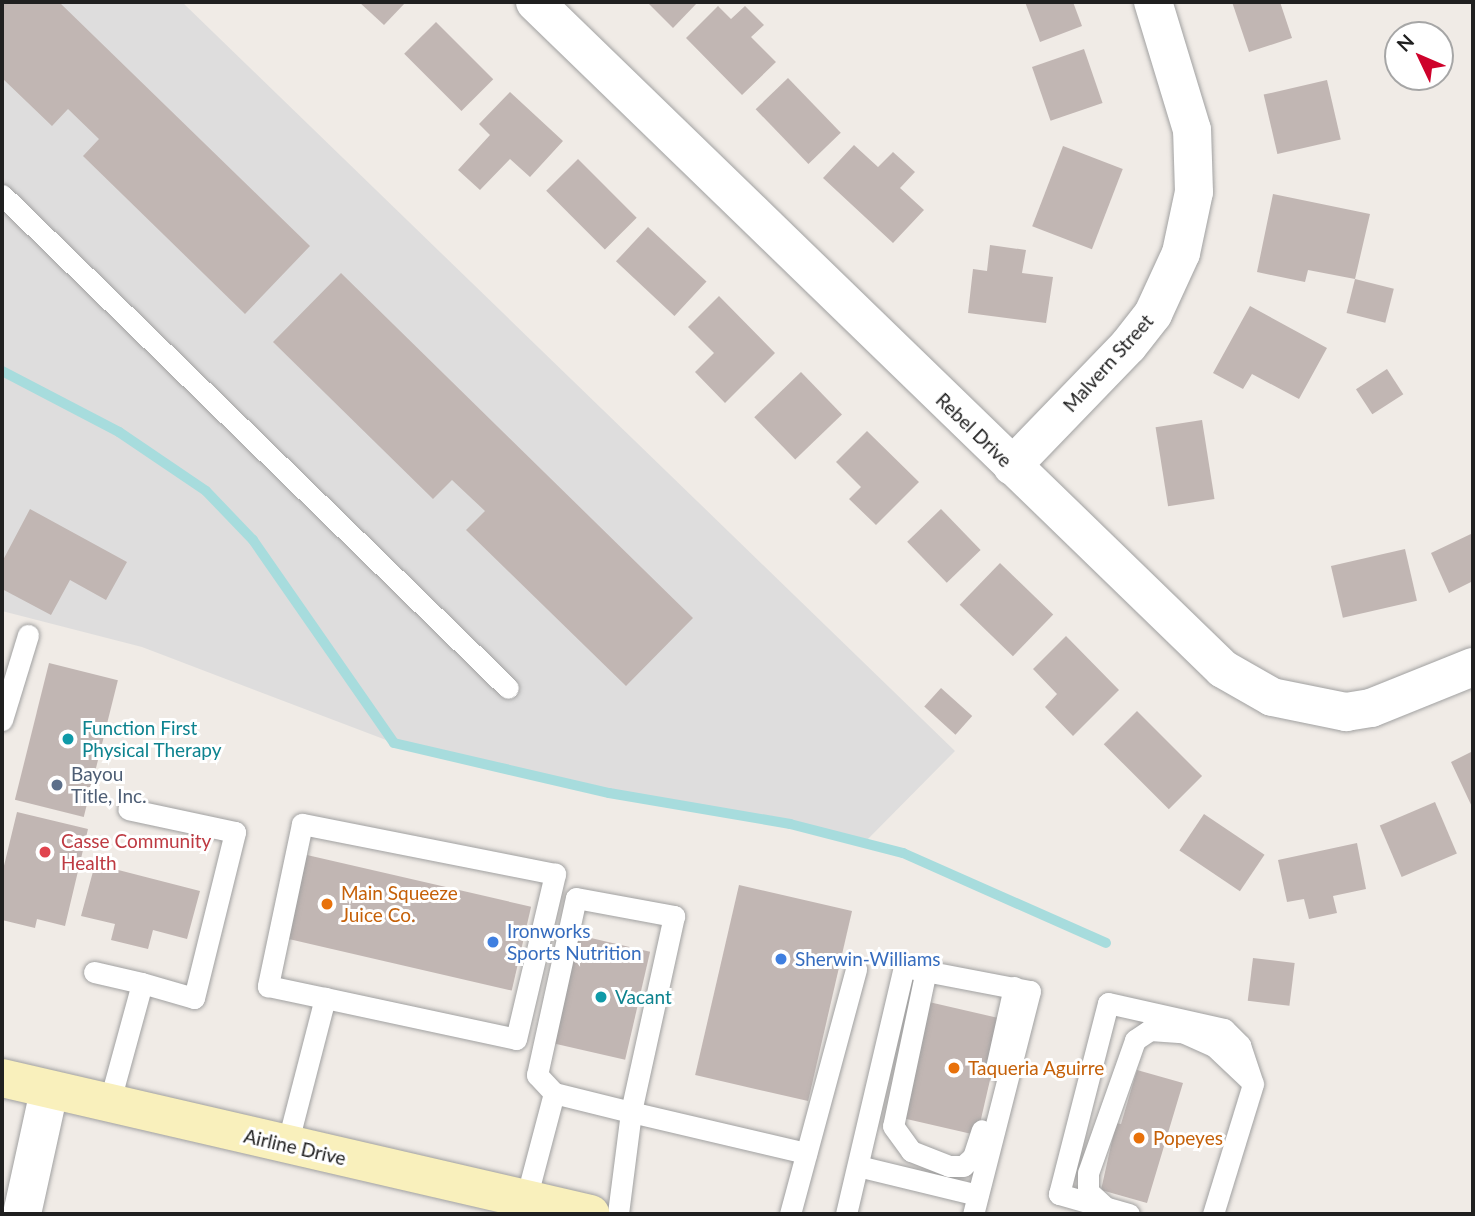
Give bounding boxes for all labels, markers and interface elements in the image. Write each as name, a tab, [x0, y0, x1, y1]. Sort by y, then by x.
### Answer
north arrow	[1384, 21, 1454, 91]
text: N	[1392, 29, 1418, 56]
street label: Malvern Street	[1058, 310, 1158, 416]
street label: Rebel Drive	[931, 388, 1017, 472]
place label: Function First Physical Therapy	[82, 717, 222, 761]
marker: Function First Physical Therapy	[60, 731, 76, 747]
place label: Bayou Title, Inc.	[71, 763, 147, 807]
marker: Bayou Title, Inc.	[49, 777, 65, 793]
place label: Casse Community Health	[61, 830, 211, 874]
marker: Casse Community Health	[35, 842, 55, 862]
place label: Main Squeeze Juice Co.	[341, 882, 458, 926]
marker: Main Squeeze Juice Co.	[319, 896, 335, 912]
place label: Ironworks Sports Nutrition	[507, 920, 642, 964]
marker: Ironworks Sports Nutrition	[485, 934, 501, 950]
place label: Sherwin-Williams	[795, 948, 941, 970]
marker: Sherwin-Williams	[773, 951, 789, 967]
place label: Vacant	[615, 986, 672, 1008]
marker: Vacant	[593, 989, 609, 1005]
place label: Taqueria Aguirre	[968, 1057, 1105, 1079]
marker: Taqueria Aguirre	[946, 1060, 962, 1076]
street label: Airline Drive	[242, 1124, 348, 1170]
place label: Popeyes	[1153, 1127, 1223, 1149]
marker: Popeyes	[1131, 1130, 1147, 1146]

